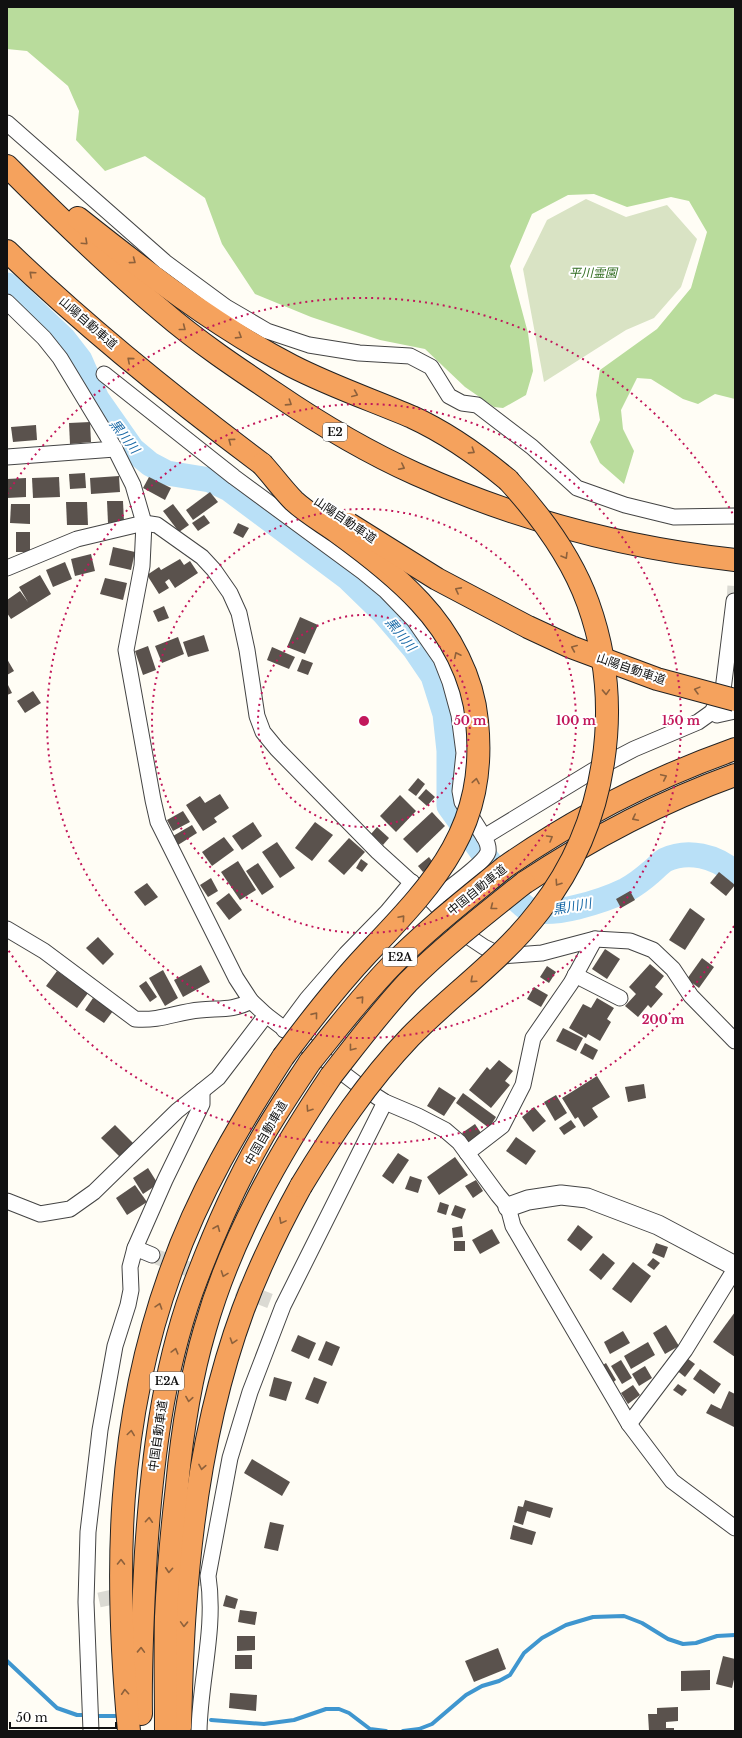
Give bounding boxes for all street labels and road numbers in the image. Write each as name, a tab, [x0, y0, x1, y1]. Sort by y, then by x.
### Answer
street label: 山陽自動車道	[56, 293, 120, 352]
road number: E2	[323, 423, 347, 441]
street label: 山陽自動車道	[311, 493, 379, 546]
street label: 山陽自動車道	[595, 650, 668, 687]
street label: 中国自動車道	[444, 861, 509, 918]
road number: E2A	[383, 948, 417, 966]
street label: 中国自動車道	[241, 1098, 290, 1168]
road number: E2A	[150, 1372, 184, 1390]
street label: 中国自動車道	[145, 1399, 170, 1473]

